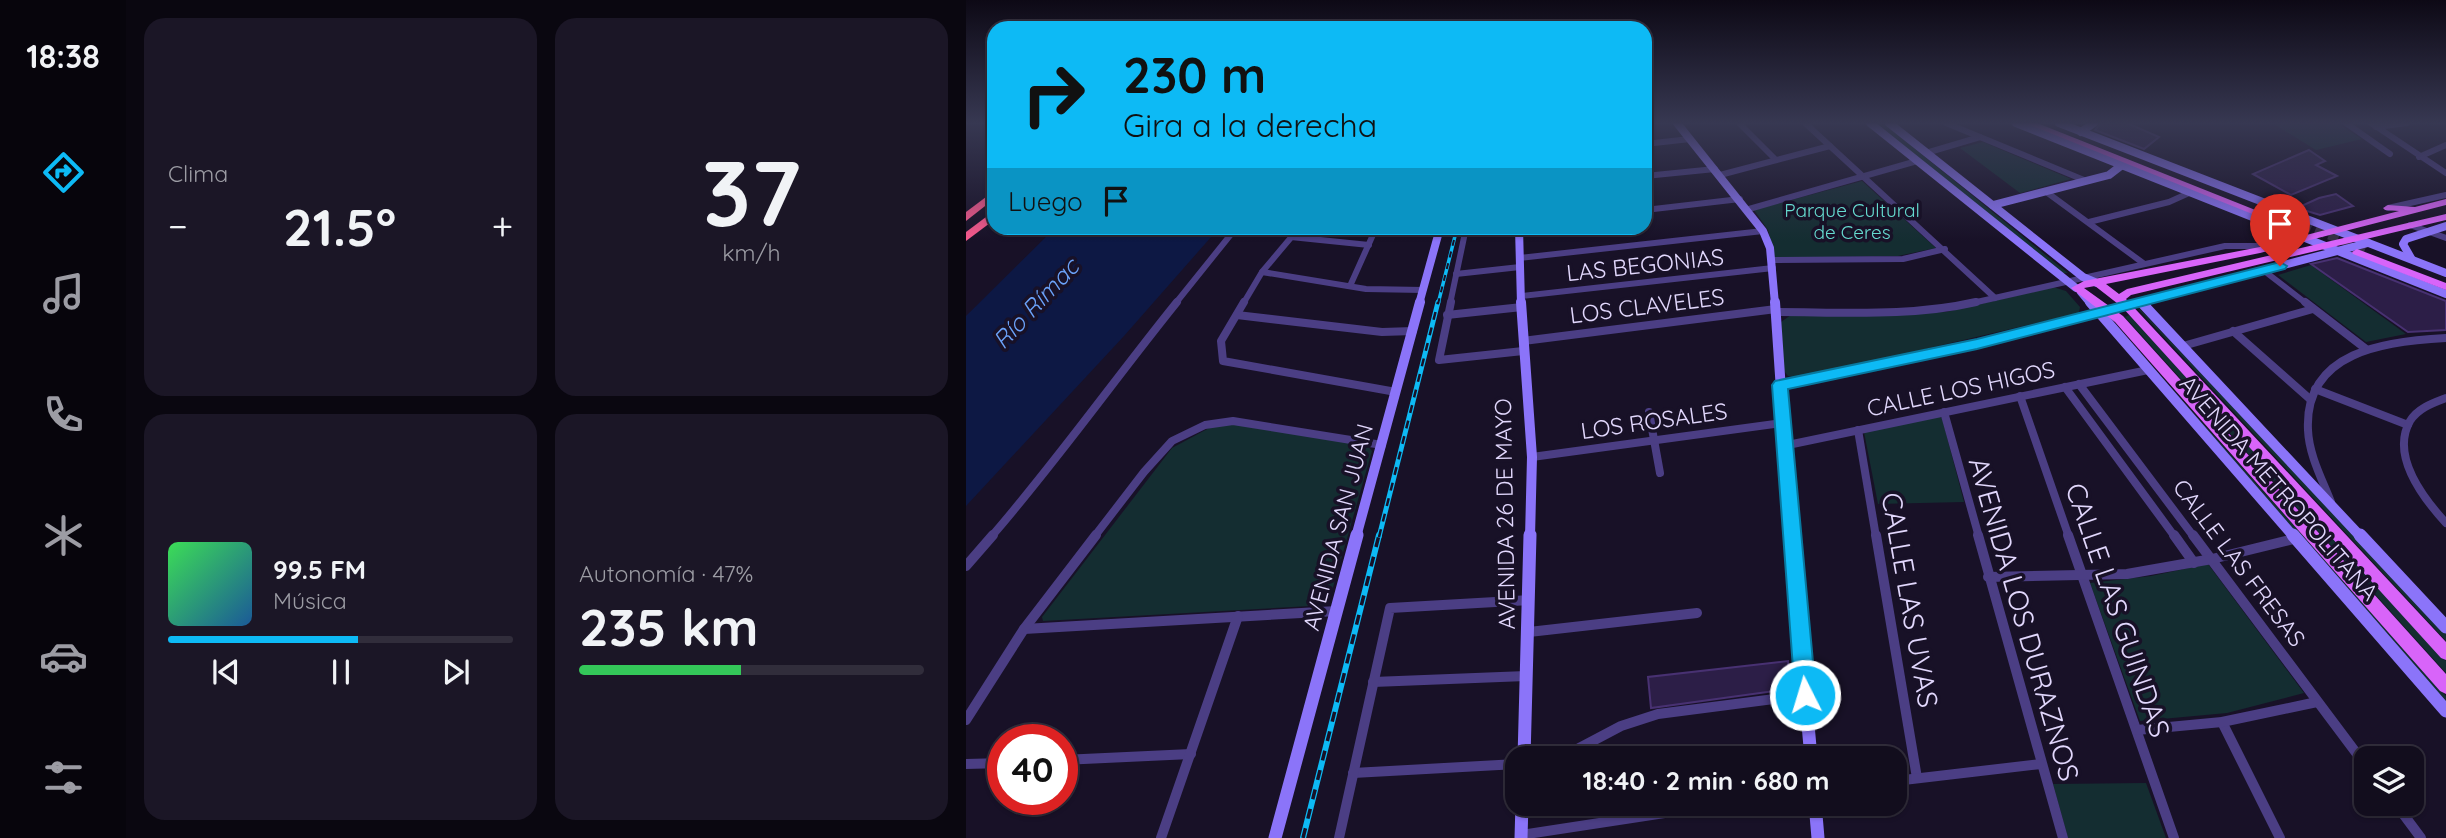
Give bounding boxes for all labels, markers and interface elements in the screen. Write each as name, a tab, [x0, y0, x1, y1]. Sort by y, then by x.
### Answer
text: 18:38	[26, 36, 100, 76]
text: 230 m	[1123, 44, 1266, 105]
icon: right	[1008, 49, 1099, 140]
text: Gira a la derecha	[1123, 105, 1377, 145]
text: 37	[702, 135, 801, 249]
icon: directions	[39, 148, 88, 197]
text: Clima	[168, 159, 228, 188]
icon: arrive	[1097, 182, 1135, 220]
text: Luego	[1008, 185, 1083, 218]
text: 21.5°	[283, 194, 396, 259]
pin	[2250, 194, 2310, 266]
park label: Parque Cultural de Ceres	[1784, 198, 1920, 244]
text: −	[168, 202, 188, 250]
text: +	[492, 202, 513, 250]
icon: arrive	[2261, 205, 2299, 243]
text: km/h	[722, 238, 781, 267]
street label: LAS BEGONIAS	[1565, 242, 1725, 287]
water label: Río Rímac	[986, 250, 1086, 355]
icon: music	[39, 269, 88, 318]
street label: LOS CLAVELES	[1568, 282, 1726, 329]
street label: CALLE LOS HIGOS	[1864, 354, 2058, 423]
street label: AVENIDA METROPOLITANA	[2174, 369, 2385, 606]
icon: phone	[39, 390, 88, 439]
street label: LOS ROSALES	[1579, 396, 1729, 445]
street label: AVENIDA 26 DE MAYO	[1488, 398, 1521, 630]
street label: AVENIDA SAN JUAN	[1296, 420, 1379, 633]
street label: AVENIDA LOS DURAZNOS	[1961, 453, 2088, 785]
street label: CALLE LAS FRESAS	[2167, 473, 2312, 652]
street label: CALLE LAS GUINDAS	[2058, 478, 2178, 742]
street label: CALLE LAS UVAS	[1874, 490, 1947, 710]
icon: climate	[39, 511, 88, 560]
text: 99.5 FM	[273, 553, 366, 586]
text: Autonomía · 47%	[579, 559, 753, 588]
text: Música	[273, 586, 347, 615]
text: 235 km	[579, 594, 759, 659]
icon: car	[39, 632, 88, 681]
icon: previous	[207, 653, 245, 691]
icon: pause	[322, 653, 360, 691]
icon: next	[437, 653, 475, 691]
position arrow	[1768, 658, 1842, 732]
speed limit sign: 40	[987, 724, 1078, 815]
map controls	[2354, 746, 2424, 816]
button: layers	[2354, 746, 2424, 816]
icon: filters	[39, 753, 88, 802]
text: 18:40 · 2 min · 680 m	[1583, 764, 1829, 797]

